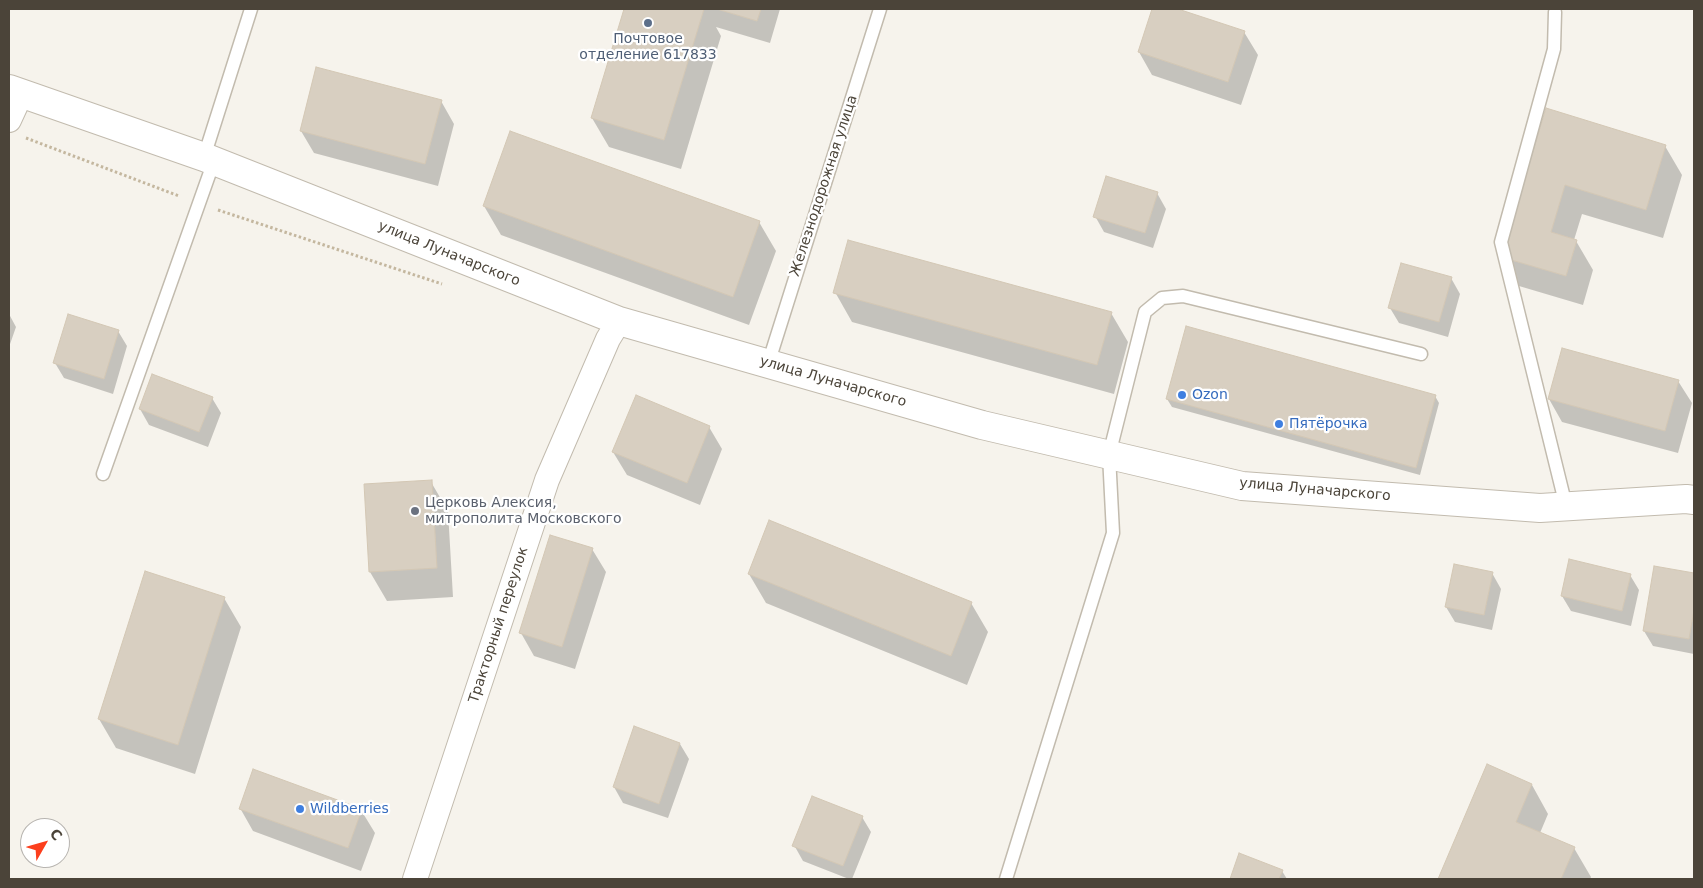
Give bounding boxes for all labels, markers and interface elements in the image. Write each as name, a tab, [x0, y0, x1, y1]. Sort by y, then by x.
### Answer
marker: Почтовое отделение 617833	[642, 17, 654, 29]
place label: Почтовое отделение 617833	[579, 31, 717, 64]
street label: Железнодорожная улица	[787, 93, 861, 279]
street label: улица Луначарского	[375, 218, 523, 290]
street label: улица Луначарского	[758, 353, 908, 411]
place label: Ozon	[1192, 387, 1228, 403]
marker: Ozon	[1176, 389, 1188, 401]
place label: Пятёрочка	[1289, 416, 1367, 432]
marker: Пятёрочка	[1273, 418, 1285, 430]
street label: улица Луначарского	[1239, 475, 1391, 505]
place label: Церковь Алексия, митрополита Московского	[425, 495, 621, 528]
marker: Церковь Алексия, митрополита Московского	[409, 505, 421, 517]
street label: Тракторный переулок	[466, 545, 532, 705]
place label: Wildberries	[310, 801, 389, 817]
marker: Wildberries	[294, 803, 306, 815]
north arrow	[20, 818, 70, 868]
text: С	[47, 825, 66, 843]

